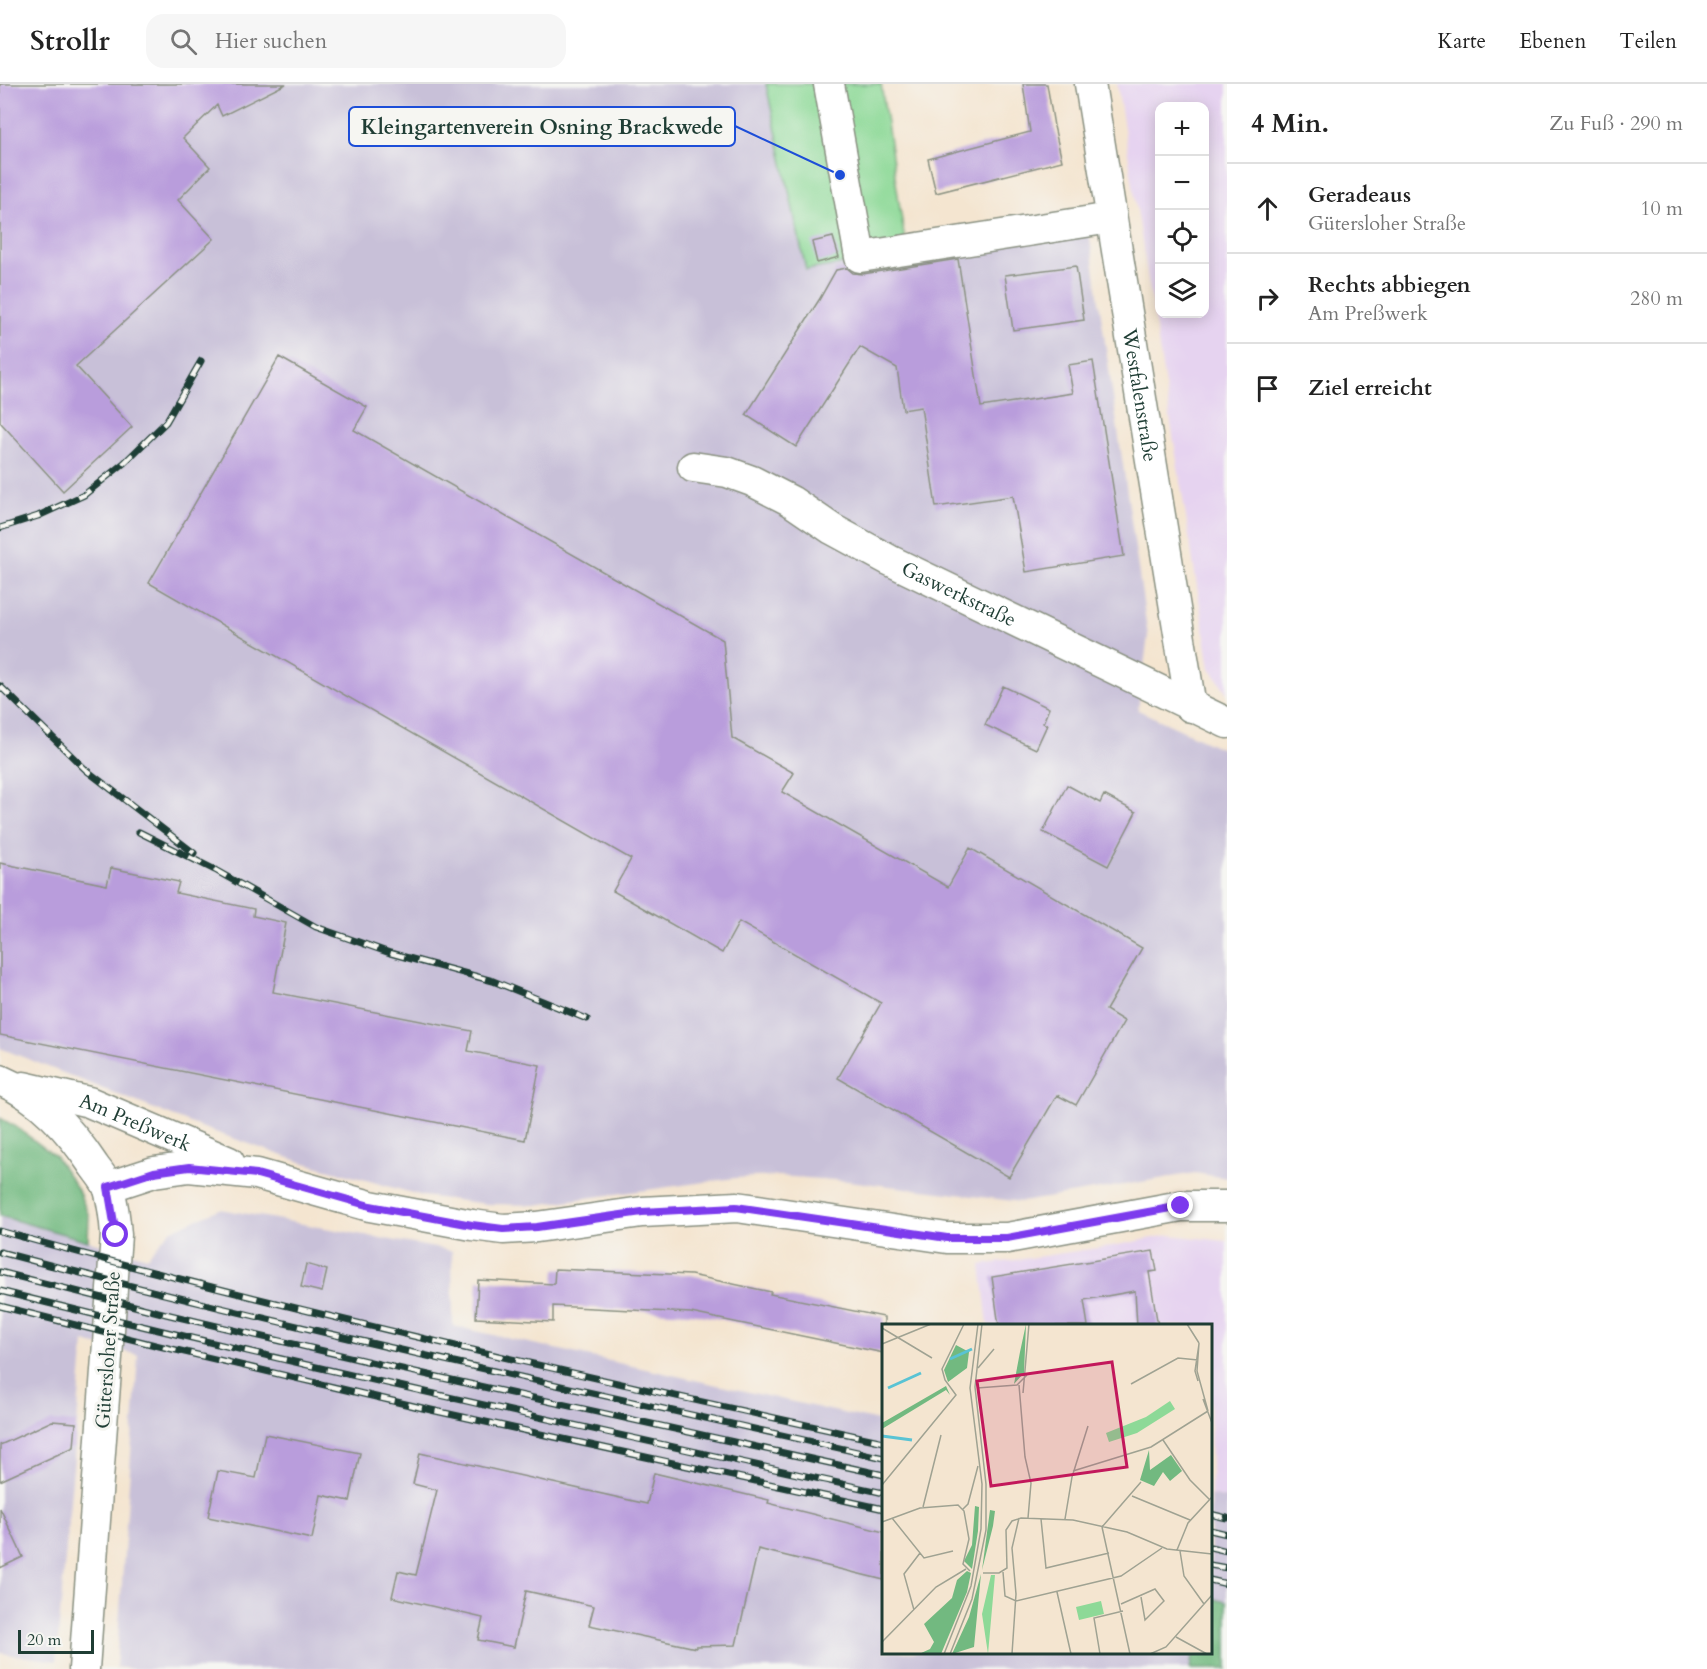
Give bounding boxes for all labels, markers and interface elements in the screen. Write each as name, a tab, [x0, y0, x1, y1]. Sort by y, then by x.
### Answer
search box	[146, 14, 566, 68]
text: Strollr	[30, 22, 110, 60]
icon: search	[167, 25, 200, 58]
text: Hier suchen	[215, 26, 327, 56]
text: Karte	[1438, 27, 1486, 56]
text: Ebenen	[1519, 27, 1586, 56]
text: Teilen	[1619, 27, 1677, 56]
map controls	[1155, 102, 1209, 318]
button: +	[1155, 102, 1209, 156]
text: 4 Min.	[1251, 106, 1329, 141]
callout: Kleingartenverein Osning Brackwede	[349, 107, 735, 146]
text: Zu Fuß · 290 m	[1549, 110, 1683, 137]
text: Kleingartenverein Osning Brackwede	[361, 113, 723, 142]
button: −	[1155, 156, 1209, 210]
text: Geradeaus	[1308, 180, 1411, 210]
icon: ahead	[1251, 192, 1284, 225]
text: 10 m	[1640, 195, 1683, 222]
button: locate	[1155, 210, 1209, 264]
text: Gütersloher Straße	[1308, 210, 1466, 237]
button: layers	[1155, 264, 1209, 318]
text: Rechts abbiegen	[1308, 270, 1471, 300]
icon: right	[1251, 282, 1284, 315]
text: 280 m	[1630, 285, 1683, 312]
text: Am Preßwerk	[1308, 300, 1428, 327]
street label: Westfalenstraße	[1116, 325, 1164, 463]
icon: arrive	[1251, 372, 1284, 405]
text: Ziel erreicht	[1308, 373, 1432, 403]
street label: Gaswerkstraße	[897, 555, 1021, 633]
street label: Am Preßwerk	[77, 1087, 196, 1158]
route end	[1167, 1192, 1193, 1218]
route start	[102, 1221, 128, 1247]
street label: Gütersloher Straße	[89, 1270, 127, 1430]
inset map	[882, 1324, 1212, 1654]
scale bar	[18, 1627, 94, 1654]
text: 20 m	[27, 1629, 61, 1651]

